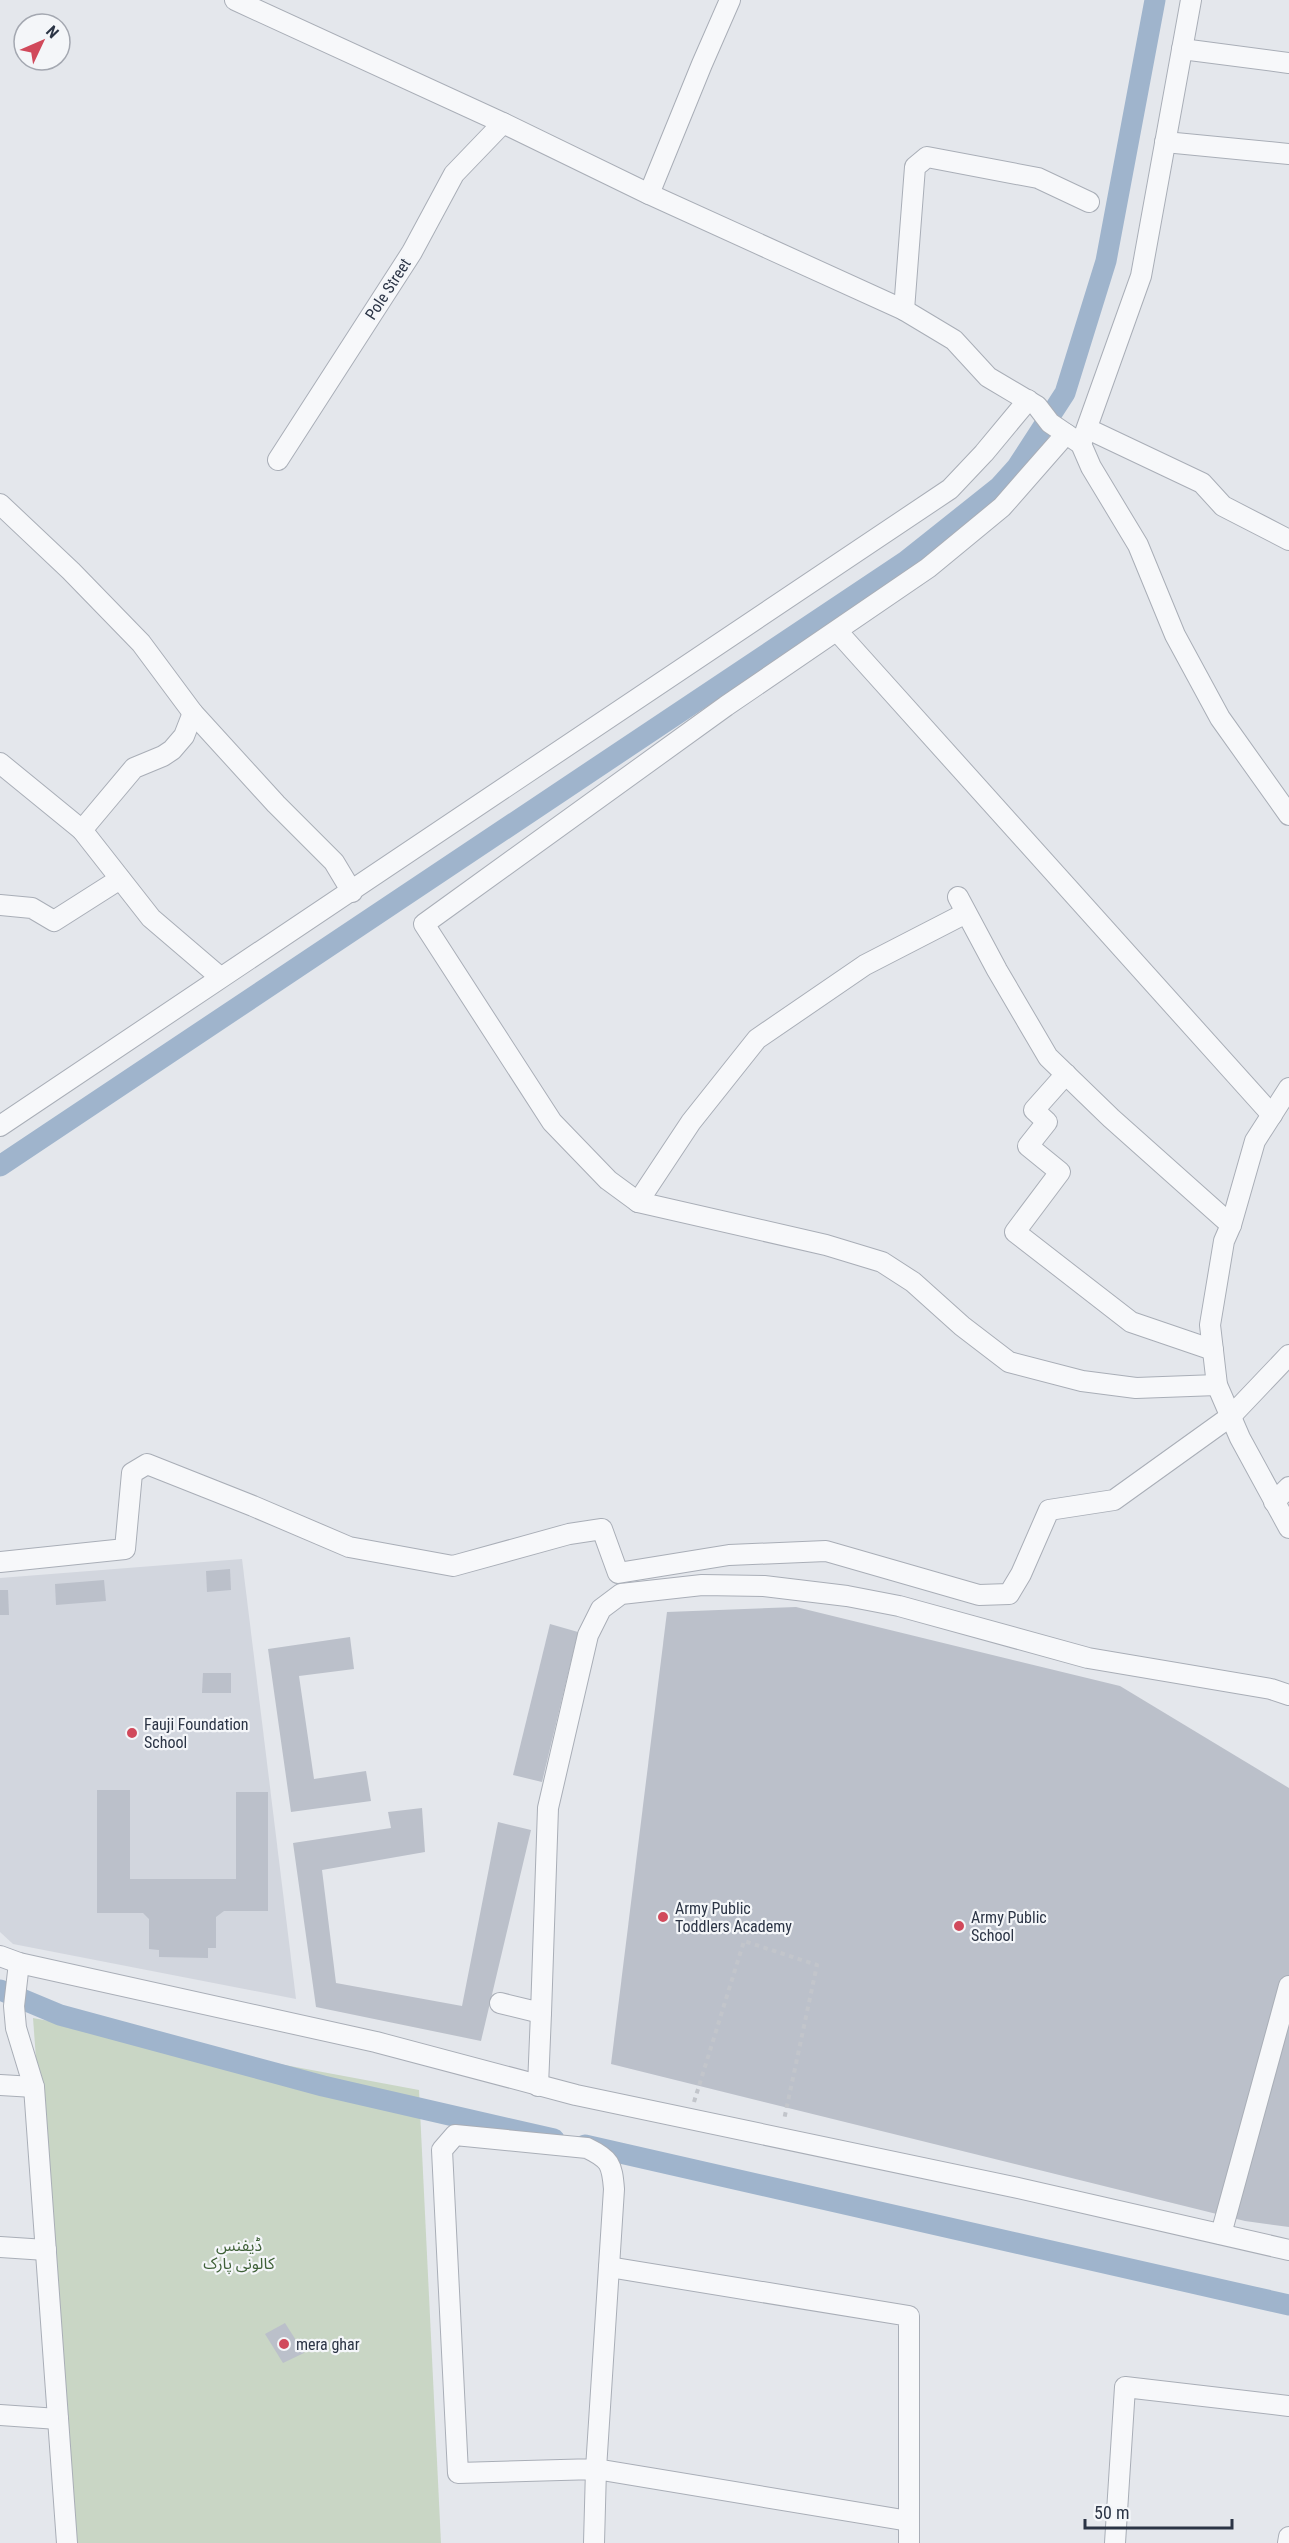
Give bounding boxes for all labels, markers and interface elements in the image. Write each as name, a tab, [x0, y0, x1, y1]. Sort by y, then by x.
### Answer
north arrow	[12, 12, 72, 72]
text: N	[42, 22, 63, 42]
street label: Pole Street	[361, 255, 415, 323]
place label: Fauji Foundation School	[144, 1715, 249, 1752]
marker: Fauji Foundation School	[125, 1726, 139, 1740]
place label: Army Public Toddlers Academy	[675, 1899, 792, 1936]
place label: Army Public School	[971, 1908, 1047, 1945]
marker: Army Public Toddlers Academy	[656, 1910, 670, 1924]
marker: Army Public School	[952, 1919, 966, 1933]
park label: ڈیفنس کالونی پارک	[203, 2236, 275, 2274]
place label: mera ghar	[296, 2335, 360, 2354]
marker: mera ghar	[277, 2337, 291, 2351]
scale bar	[1085, 2492, 1232, 2530]
text: 50 m	[1094, 2502, 1129, 2523]

